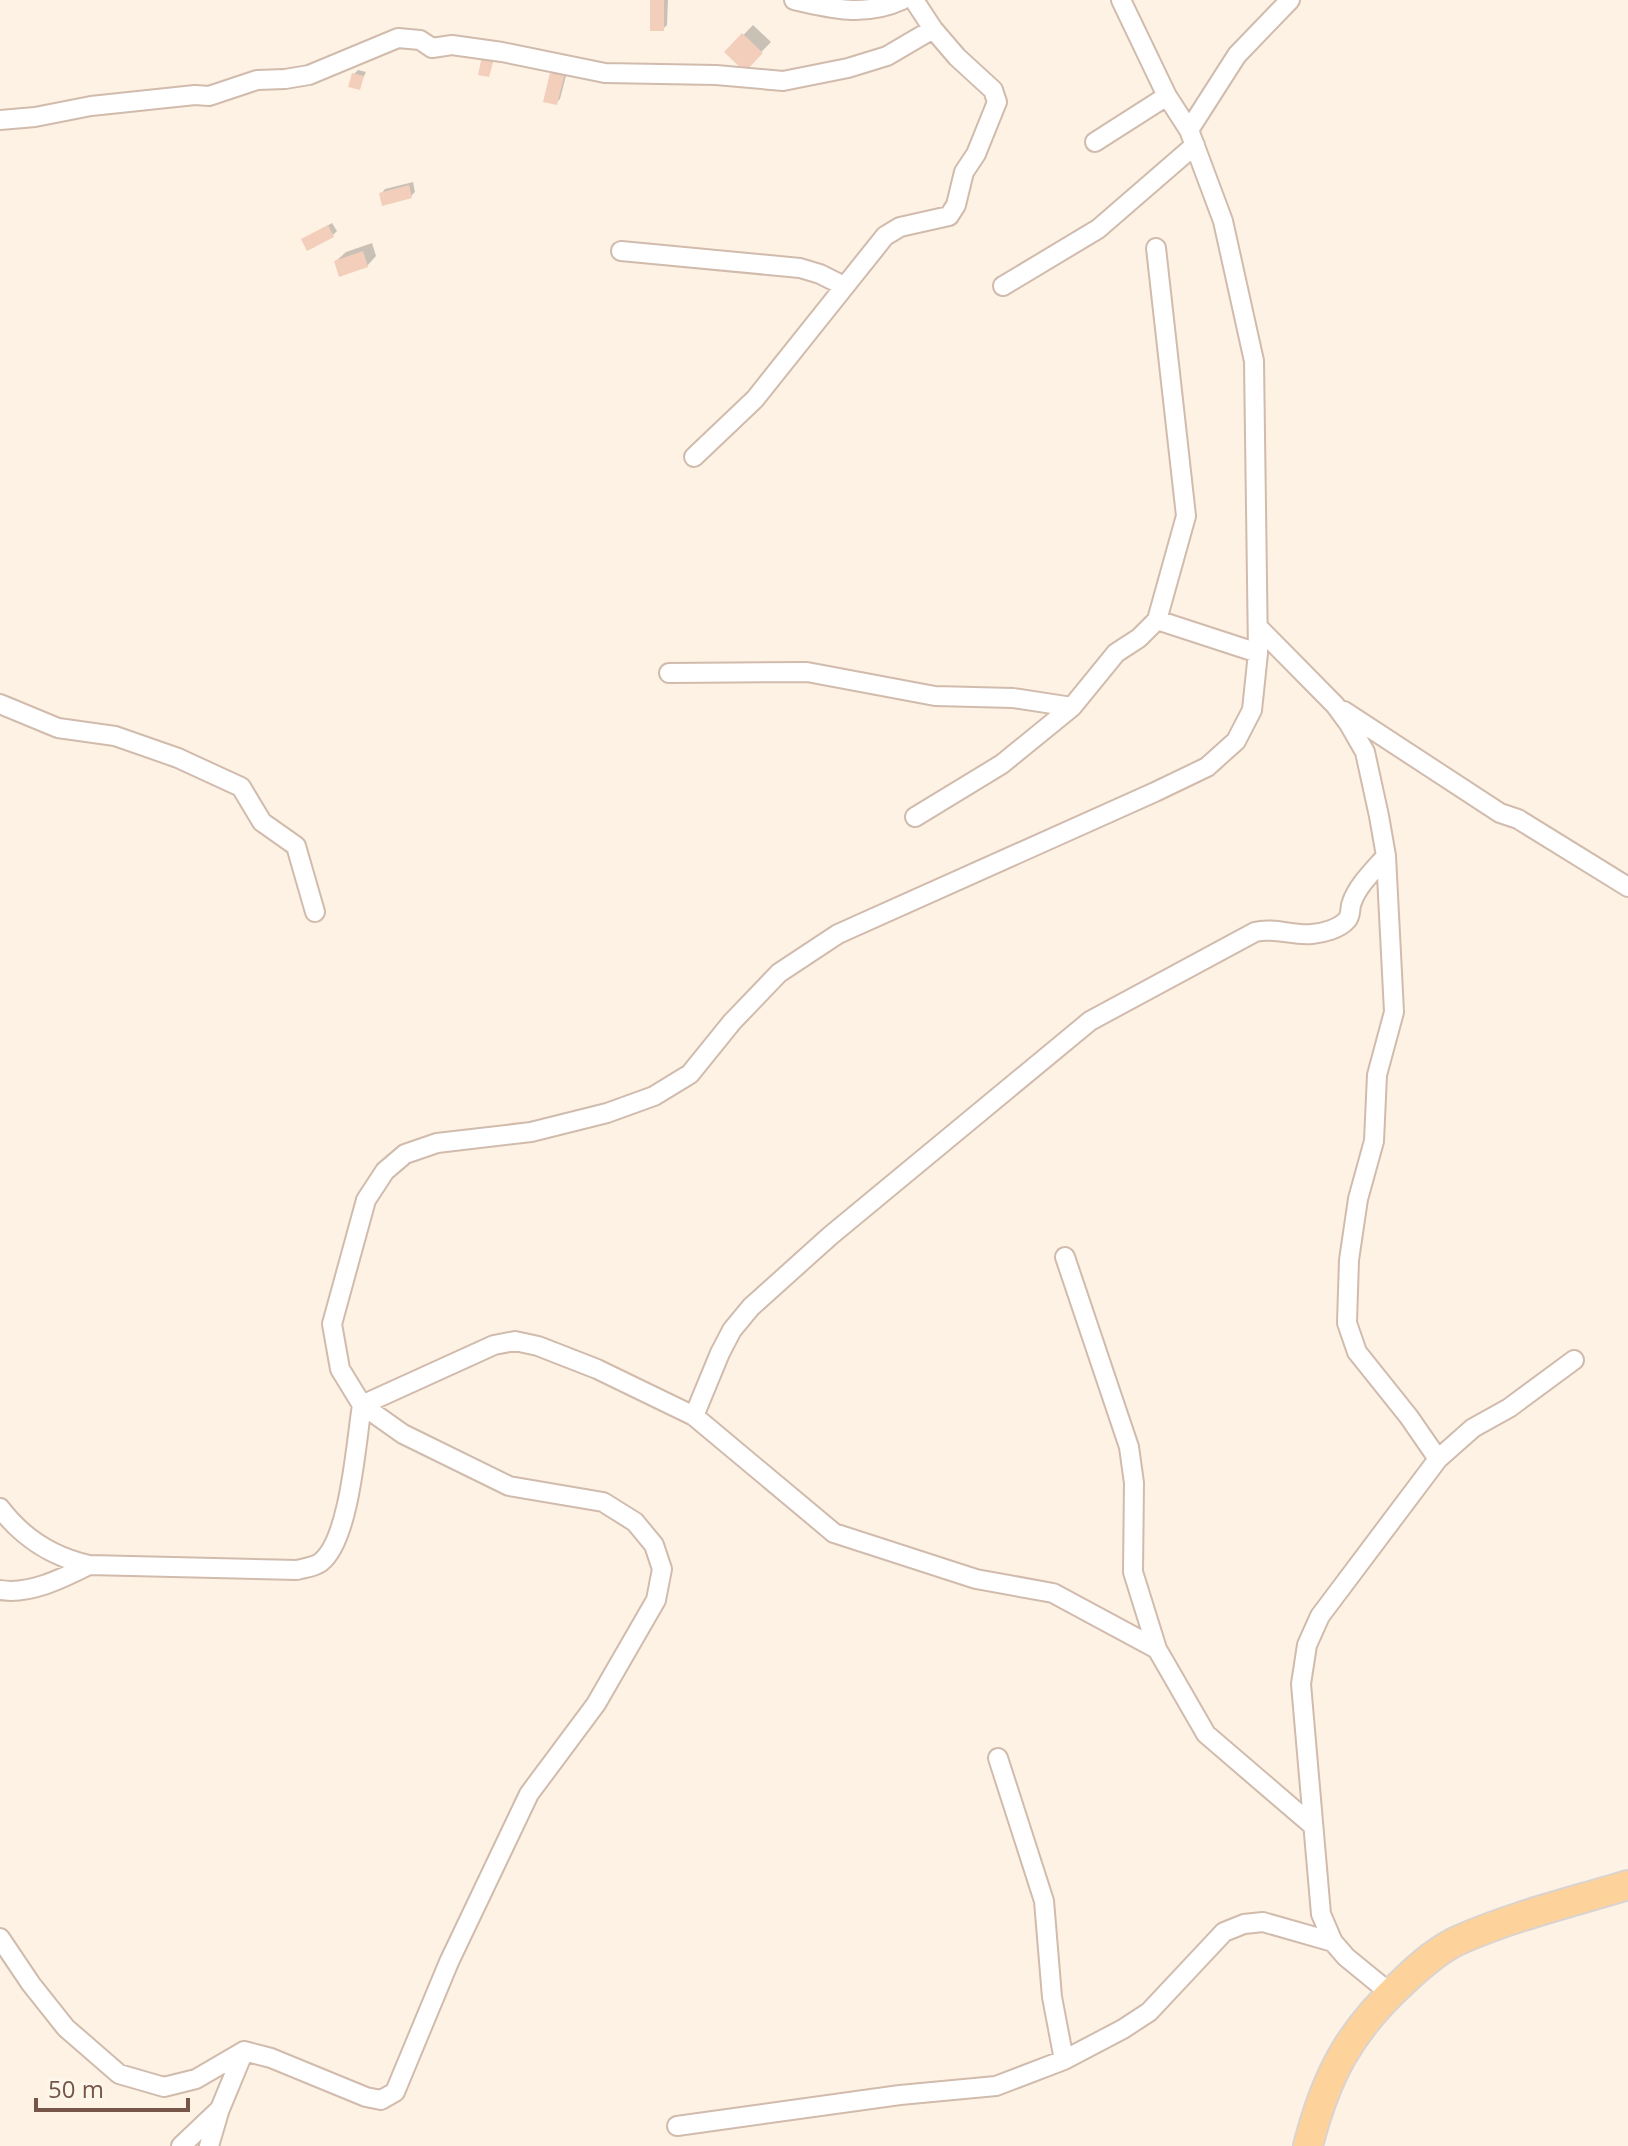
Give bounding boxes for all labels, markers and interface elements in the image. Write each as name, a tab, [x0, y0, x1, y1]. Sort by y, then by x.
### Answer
scale bar	[36, 2062, 188, 2112]
text: 50 m	[48, 2072, 104, 2105]

